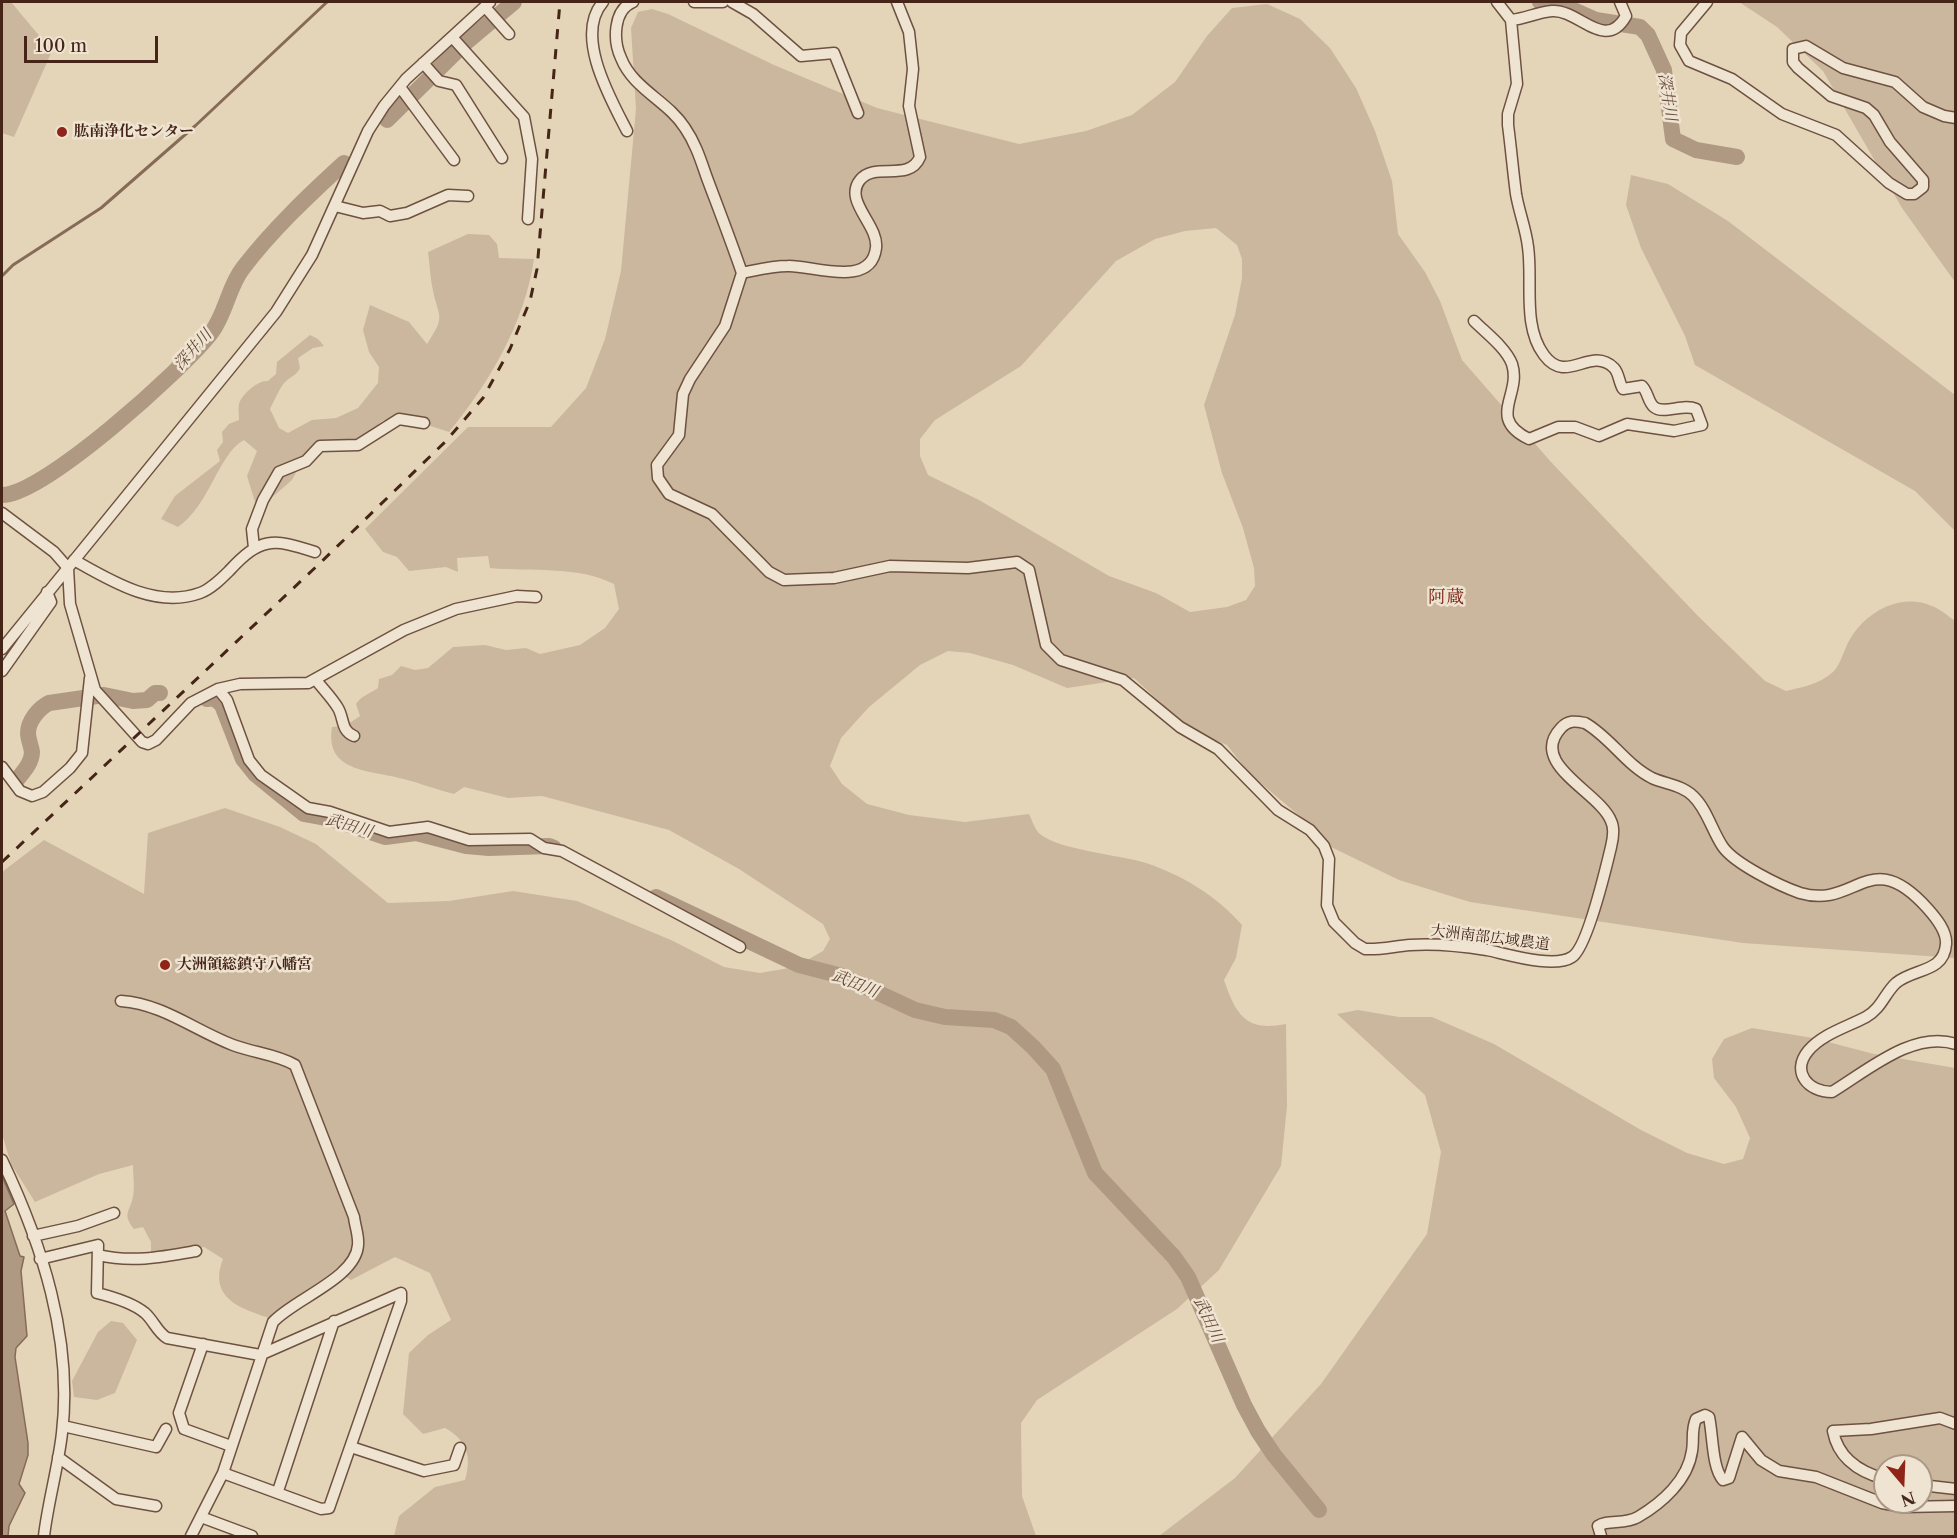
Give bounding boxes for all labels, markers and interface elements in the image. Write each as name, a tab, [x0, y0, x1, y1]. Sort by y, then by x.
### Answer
scale bar	[27, 24, 160, 62]
text: 100 m	[35, 35, 87, 57]
water label: 深井川	[1654, 72, 1680, 122]
place label: 肱南浄化センター	[74, 123, 194, 141]
marker: 肱南浄化センター	[55, 125, 69, 139]
water label: 深井川	[170, 326, 216, 374]
district label: 阿蔵	[1428, 587, 1464, 609]
water label: 武田川	[323, 810, 375, 842]
street label: 大洲南部広域農道	[1429, 922, 1551, 954]
place label: 大洲領総鎮守八幡宮	[177, 956, 312, 974]
marker: 大洲領総鎮守八幡宮	[158, 958, 172, 972]
water label: 武田川	[829, 966, 881, 1002]
water label: 武田川	[1189, 1294, 1227, 1346]
north arrow	[1873, 1454, 1933, 1514]
text: N	[1898, 1487, 1918, 1511]

